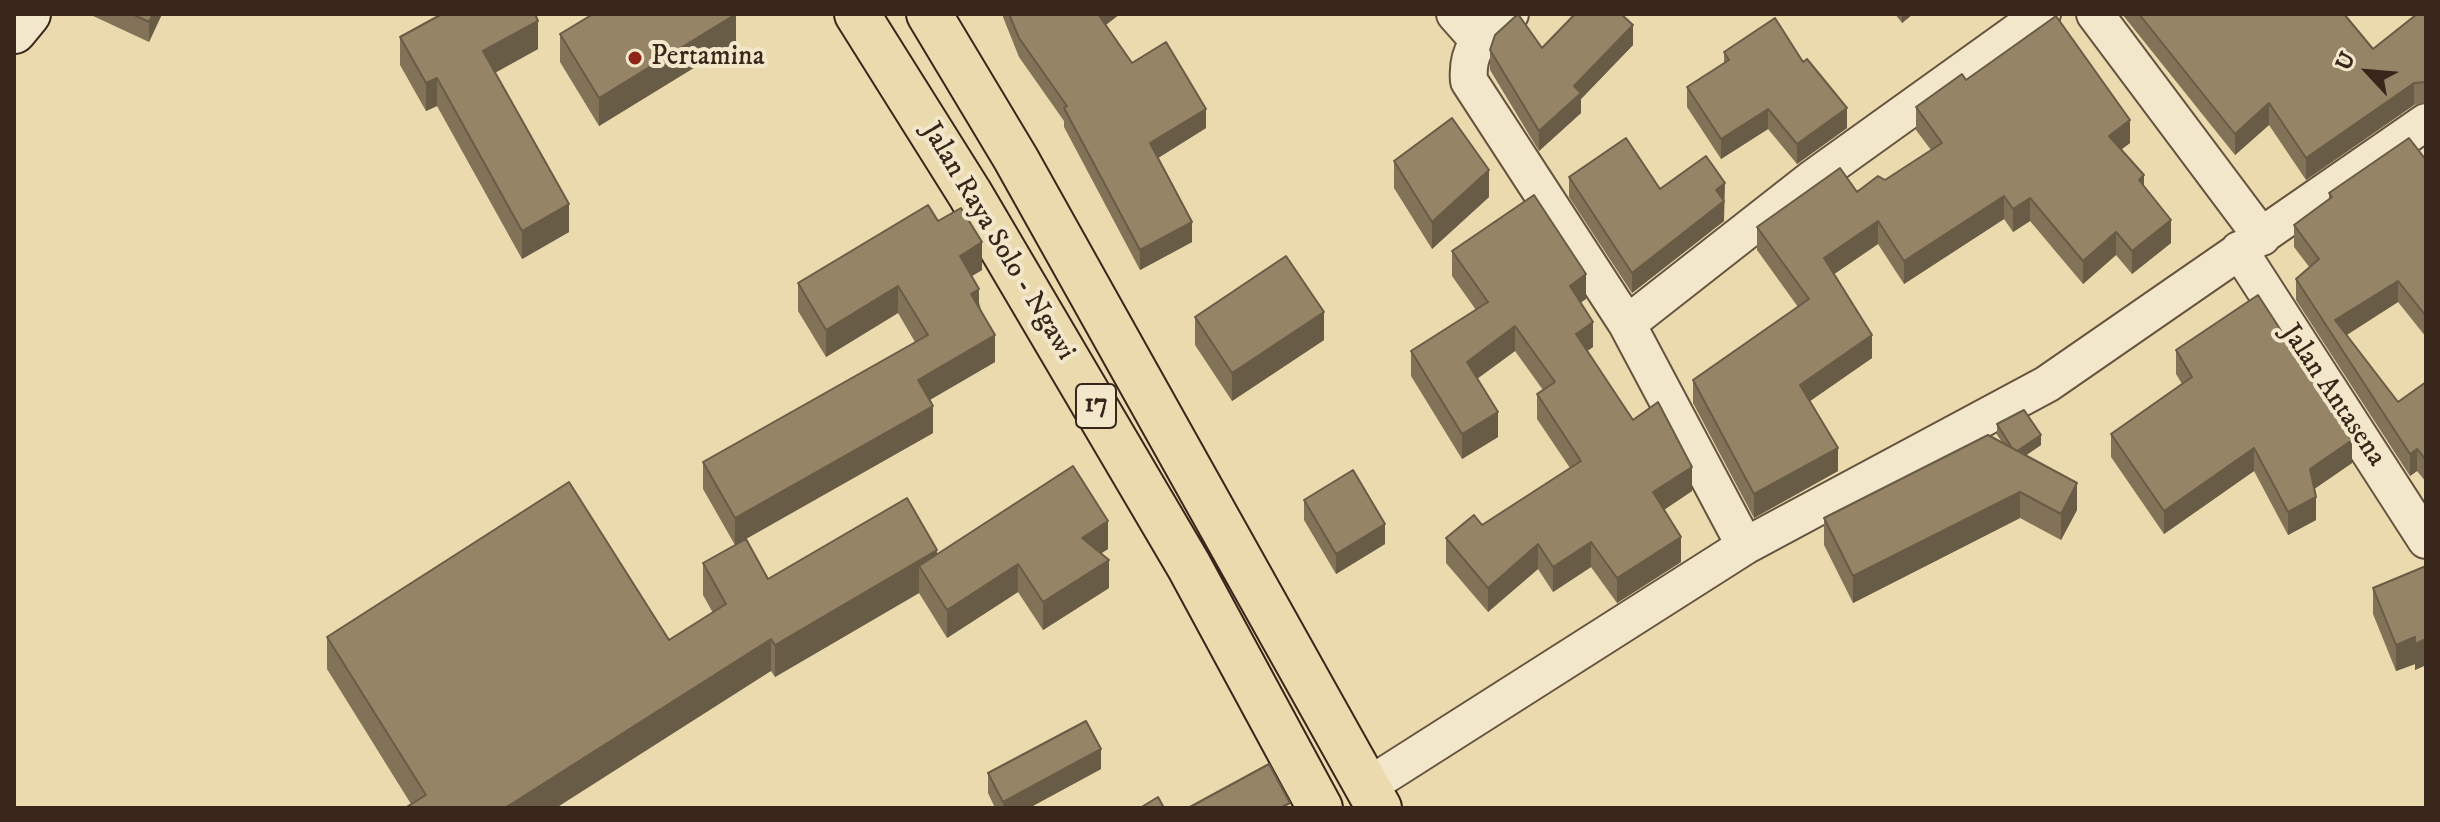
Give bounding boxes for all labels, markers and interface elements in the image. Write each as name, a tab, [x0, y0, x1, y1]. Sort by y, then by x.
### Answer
north arrow	[2328, 32, 2408, 112]
place label: Pertamina	[651, 41, 765, 75]
text: U	[2330, 48, 2362, 75]
marker: Pertamina	[626, 49, 644, 67]
street label: Jalan Raya Solo - Ngawi	[913, 117, 1081, 367]
street label: Jalan Antasena	[2272, 319, 2392, 473]
road number: 17	[1076, 384, 1116, 428]

